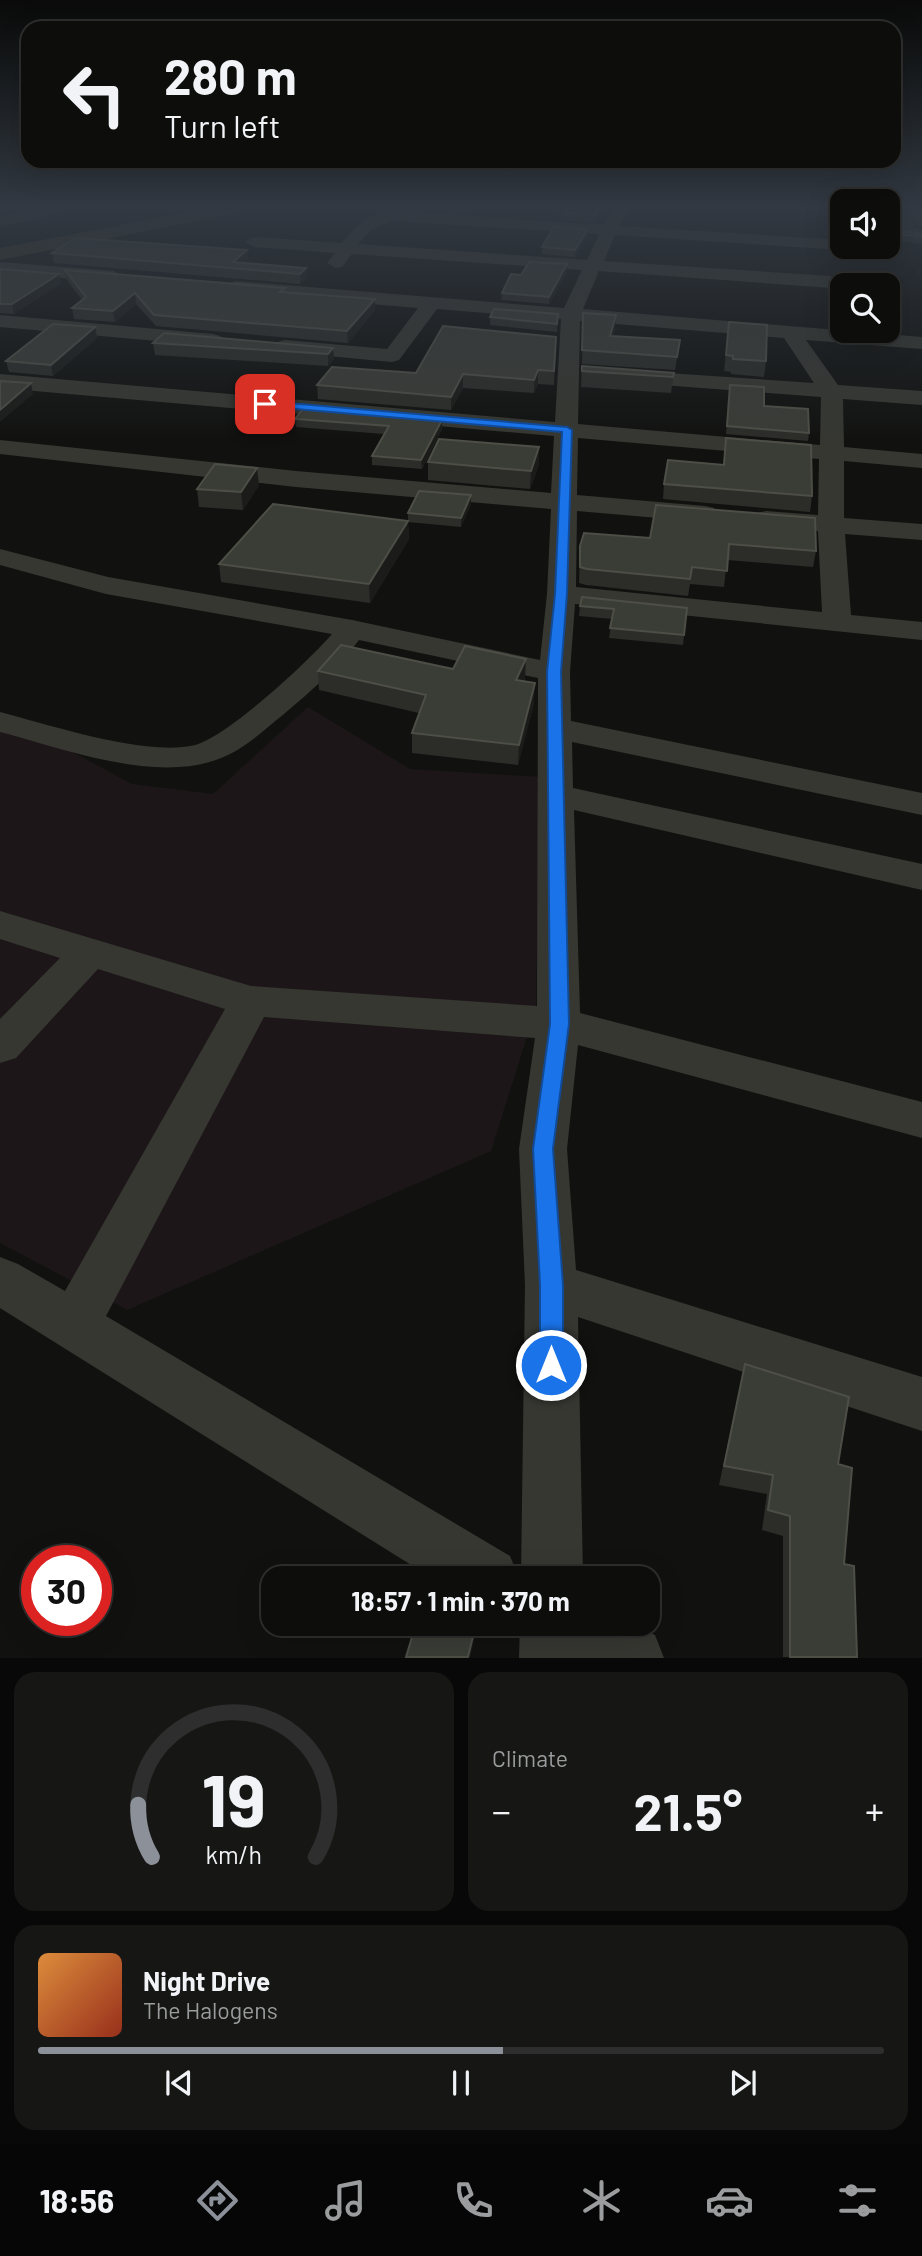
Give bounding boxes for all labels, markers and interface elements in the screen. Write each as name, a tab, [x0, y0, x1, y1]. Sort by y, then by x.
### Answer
text: 280 m	[164, 46, 297, 105]
icon: left	[49, 49, 140, 140]
text: Turn left	[164, 106, 281, 144]
map controls	[830, 189, 900, 343]
button: sound	[830, 189, 900, 259]
button: search	[830, 273, 900, 343]
pin	[235, 374, 295, 434]
icon: arrive	[246, 385, 284, 423]
position arrow	[514, 1328, 588, 1402]
speed limit sign: 30	[21, 1545, 112, 1636]
text: 18:57 · 1 min · 370 m	[351, 1585, 570, 1616]
text: Climate	[492, 1744, 568, 1772]
text: 19	[202, 1755, 266, 1843]
text: 21.5°	[634, 1779, 742, 1841]
text: −	[492, 1787, 511, 1833]
text: +	[865, 1787, 884, 1833]
text: km/h	[206, 1839, 262, 1869]
text: Night Drive	[143, 1965, 270, 1996]
text: The Halogens	[143, 1996, 278, 2024]
icon: previous	[160, 2064, 198, 2102]
icon: pause	[442, 2064, 480, 2102]
icon: next	[724, 2064, 762, 2102]
icon: directions	[193, 2176, 242, 2225]
icon: music	[321, 2176, 370, 2225]
icon: phone	[449, 2176, 498, 2225]
icon: climate	[577, 2176, 626, 2225]
icon: car	[705, 2176, 754, 2225]
icon: filters	[833, 2176, 882, 2225]
text: 18:56	[40, 2181, 114, 2219]

